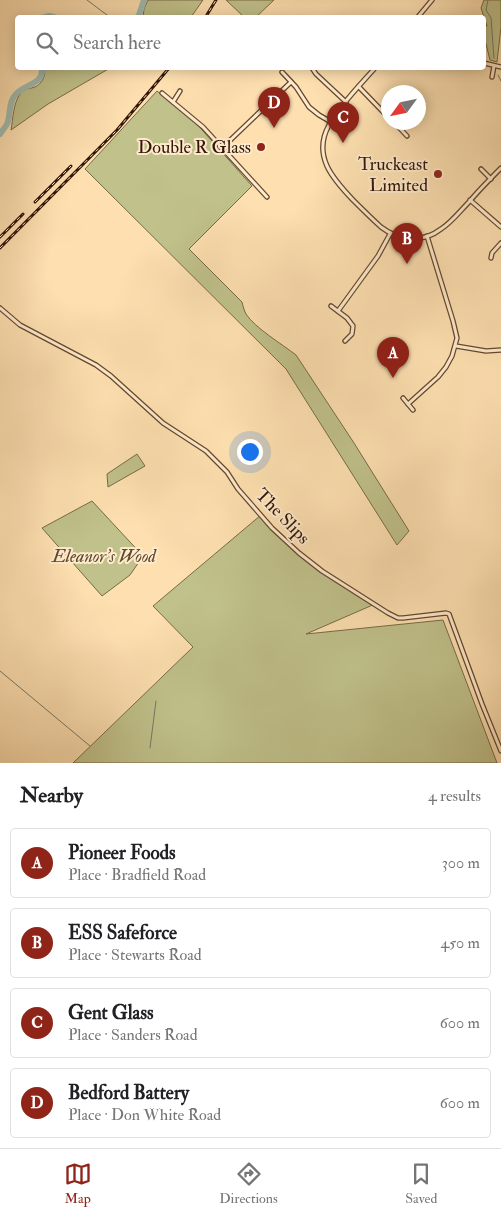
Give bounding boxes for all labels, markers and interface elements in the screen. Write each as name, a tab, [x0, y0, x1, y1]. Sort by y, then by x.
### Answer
search box	[15, 15, 486, 70]
icon: search	[33, 29, 61, 57]
text: Search here	[73, 31, 161, 55]
north arrow	[381, 85, 426, 130]
pin: D	[258, 87, 290, 128]
pin: C	[327, 102, 359, 143]
place label: Double R Glass	[138, 136, 251, 159]
marker: Double R Glass	[255, 141, 267, 153]
place label: Truckeast Limited	[358, 153, 428, 197]
marker: Truckeast Limited	[432, 168, 444, 180]
pin: B	[391, 223, 423, 264]
pin: A	[377, 337, 409, 378]
your location	[237, 439, 263, 465]
street label: The Slips	[250, 484, 315, 549]
park label: Eleanor's Wood	[51, 545, 157, 568]
text: Nearby	[20, 782, 83, 809]
text: 4 results	[428, 786, 481, 806]
text: Pioneer Foods	[68, 841, 176, 865]
text: A	[32, 853, 42, 873]
text: 300 m	[442, 853, 480, 873]
text: Place · Bradfield Road	[68, 865, 206, 885]
text: ESS Safeforce	[68, 921, 177, 945]
text: B	[32, 933, 42, 953]
text: 450 m	[441, 933, 480, 953]
text: Place · Stewarts Road	[68, 945, 202, 965]
text: Gent Glass	[68, 1001, 153, 1025]
text: C	[31, 1013, 43, 1033]
text: 600 m	[440, 1013, 480, 1033]
text: Place · Sanders Road	[68, 1025, 198, 1045]
text: Bedford Battery	[68, 1081, 189, 1105]
text: D	[30, 1093, 44, 1113]
text: 600 m	[440, 1093, 480, 1113]
text: Place · Don White Road	[68, 1105, 221, 1125]
tab: Map	[64, 1160, 92, 1207]
tab: Directions	[219, 1160, 278, 1207]
tab: Saved	[405, 1160, 437, 1207]

